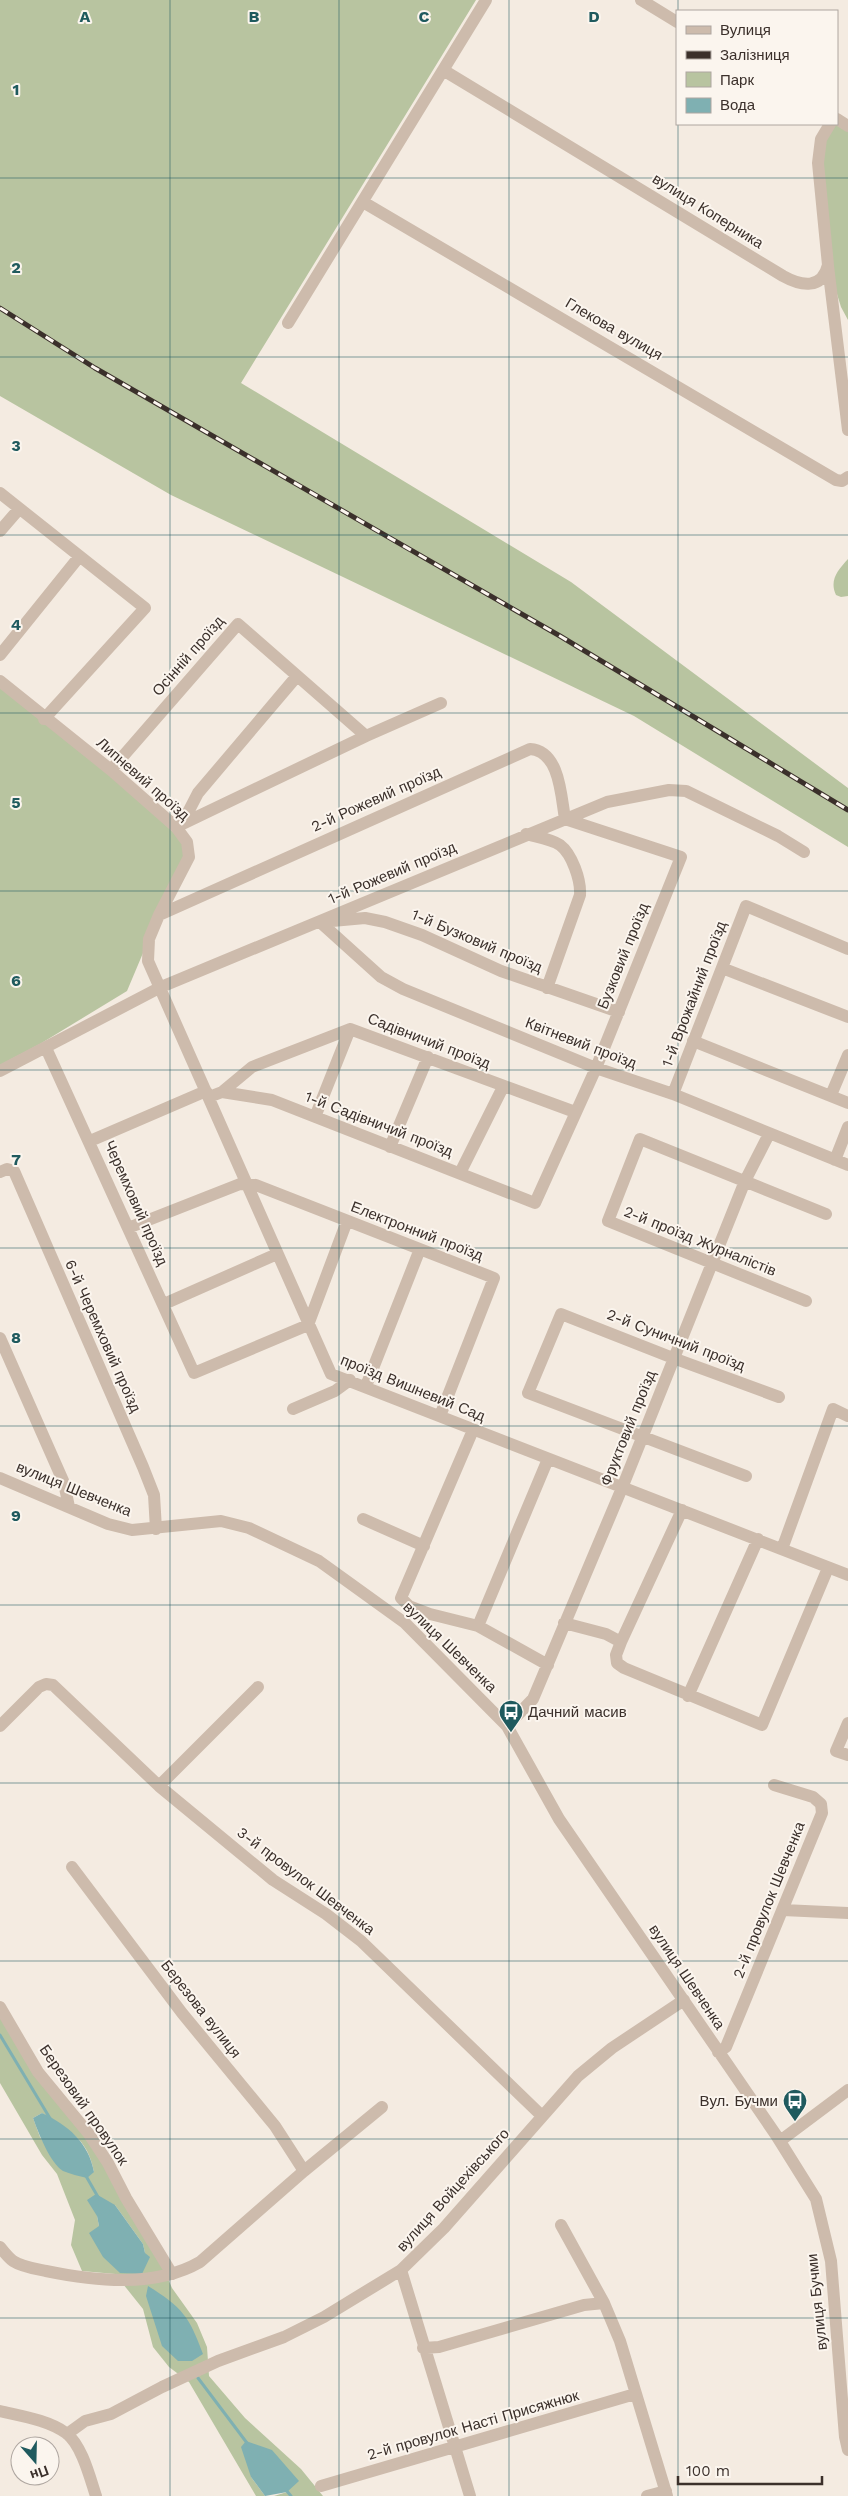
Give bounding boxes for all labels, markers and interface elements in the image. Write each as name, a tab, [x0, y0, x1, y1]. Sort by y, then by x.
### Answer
text: A	[80, 7, 91, 26]
text: B	[249, 7, 260, 26]
text: C	[419, 7, 430, 26]
text: D	[588, 7, 600, 26]
legend	[676, 10, 838, 125]
text: Вулиця	[720, 21, 771, 39]
text: Залізниця	[720, 46, 790, 64]
text: Парк	[720, 71, 754, 89]
text: 1	[13, 80, 19, 99]
text: Вода	[720, 96, 756, 114]
street label: вулиця Коперника	[649, 170, 767, 253]
text: 2	[11, 258, 21, 277]
street label: Глекова вулиця	[562, 294, 666, 364]
text: 3	[11, 436, 21, 455]
street label: Осінній проїзд	[148, 612, 228, 700]
text: 4	[11, 615, 21, 634]
street label: Липневий проїзд	[93, 734, 193, 824]
street label: 2-й Рожевий проїзд	[309, 762, 444, 836]
text: 5	[11, 793, 21, 812]
street label: 1-й Рожевий проїзд	[325, 838, 459, 908]
street label: Бузковий проїзд	[593, 900, 653, 1012]
street label: 1-й Бузковий проїзд	[409, 905, 545, 977]
street label: 1-й Врожайний проїзд	[658, 918, 730, 1069]
text: 6	[11, 971, 21, 990]
street label: Садівничий проїзд	[365, 1009, 493, 1073]
street label: Квітневий проїзд	[523, 1014, 639, 1073]
street label: 1-й Садівничий проїзд	[302, 1087, 456, 1161]
street label: Черемховий проїзд	[100, 1138, 172, 1269]
text: 7	[11, 1150, 21, 1169]
street label: Електронний проїзд	[348, 1197, 486, 1265]
street label: 2-й проїзд Журналістів	[621, 1202, 779, 1280]
street label: 6-й Черемховий проїзд	[61, 1257, 145, 1415]
street label: 2-й Суничний проїзд	[604, 1305, 748, 1375]
text: 8	[11, 1328, 21, 1347]
street label: проїзд Вишневий Сад	[338, 1351, 488, 1425]
street label: Фруктовий проїзд	[597, 1367, 659, 1488]
street label: вулиця Шевченка	[14, 1458, 135, 1521]
text: 9	[11, 1506, 21, 1525]
street label: вулиця Шевченка	[400, 1598, 501, 1697]
bus stop icon: Дачний масив	[498, 1699, 524, 1733]
place label: Дачний масив	[528, 1703, 627, 1721]
street label: 2-й провулок Шевченка	[729, 1819, 809, 1981]
street label: 3-й провулок Шевченка	[234, 1823, 379, 1939]
street label: вулиця Шевченка	[645, 1921, 729, 2033]
street label: Березова вулиця	[157, 1956, 245, 2062]
street label: Березовий провулок	[36, 2041, 133, 2169]
bus stop icon: Вул. Бучми	[782, 2088, 808, 2122]
place label: Вул. Бучми	[700, 2092, 778, 2110]
street label: вулиця Войцехівського	[393, 2125, 513, 2255]
street label: вулиця Бучми	[803, 2253, 831, 2351]
street label: 2-й провулок Насті Присяжнюк	[365, 2386, 581, 2464]
north arrow	[10, 2436, 60, 2486]
scale bar	[678, 2454, 822, 2486]
text: 100 m	[686, 2462, 730, 2480]
text: Пн	[28, 2463, 51, 2484]

